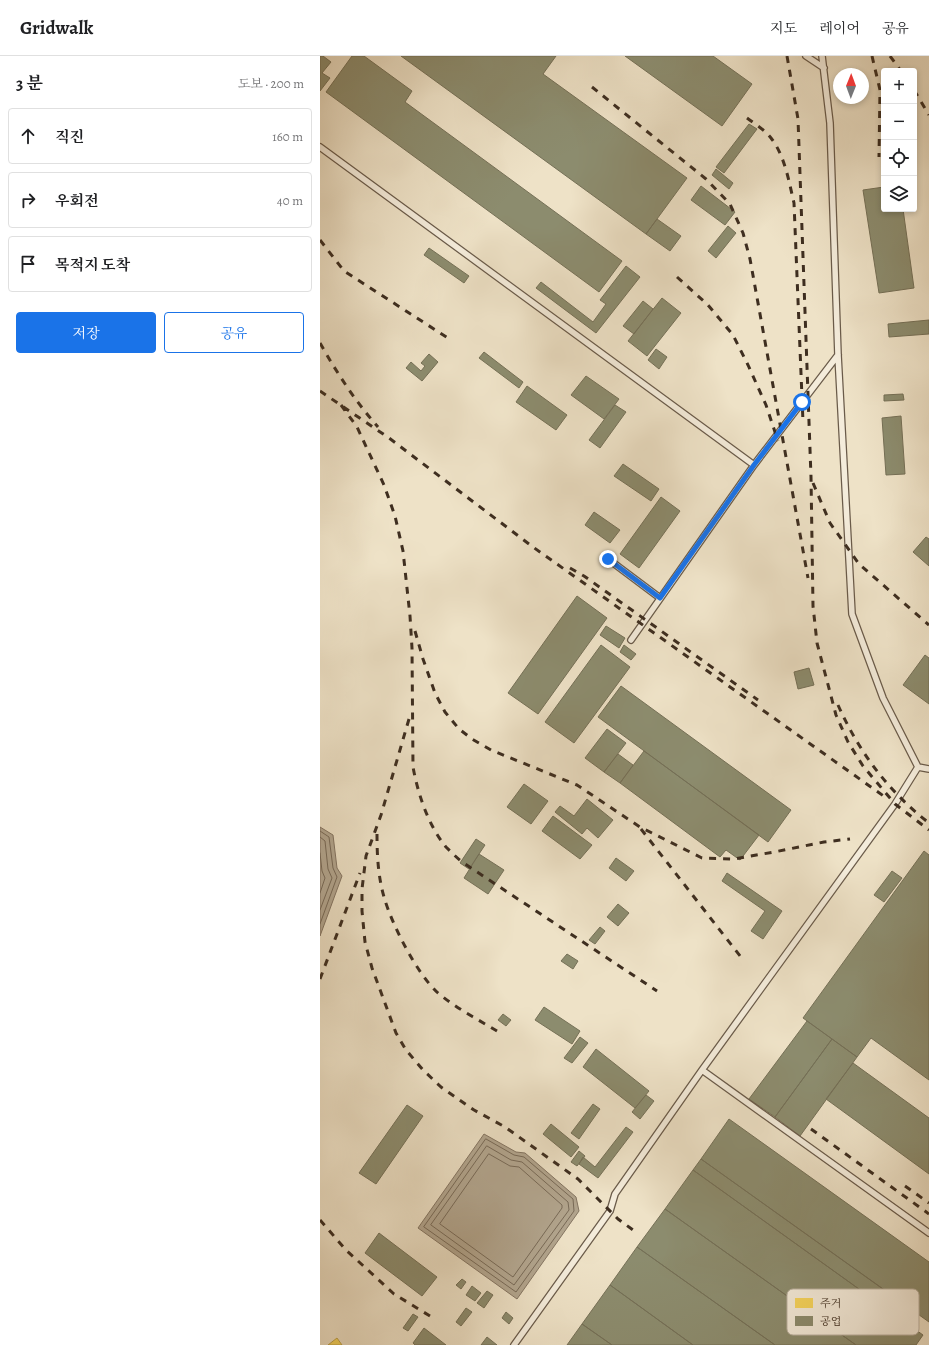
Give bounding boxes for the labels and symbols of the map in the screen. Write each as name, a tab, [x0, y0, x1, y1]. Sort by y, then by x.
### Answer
north arrow	[833, 68, 869, 104]
route start	[793, 393, 811, 411]
route end	[599, 550, 617, 568]
legend	[787, 1289, 919, 1335]
text: 주거	[820, 1296, 841, 1311]
text: 공업	[820, 1314, 841, 1329]

